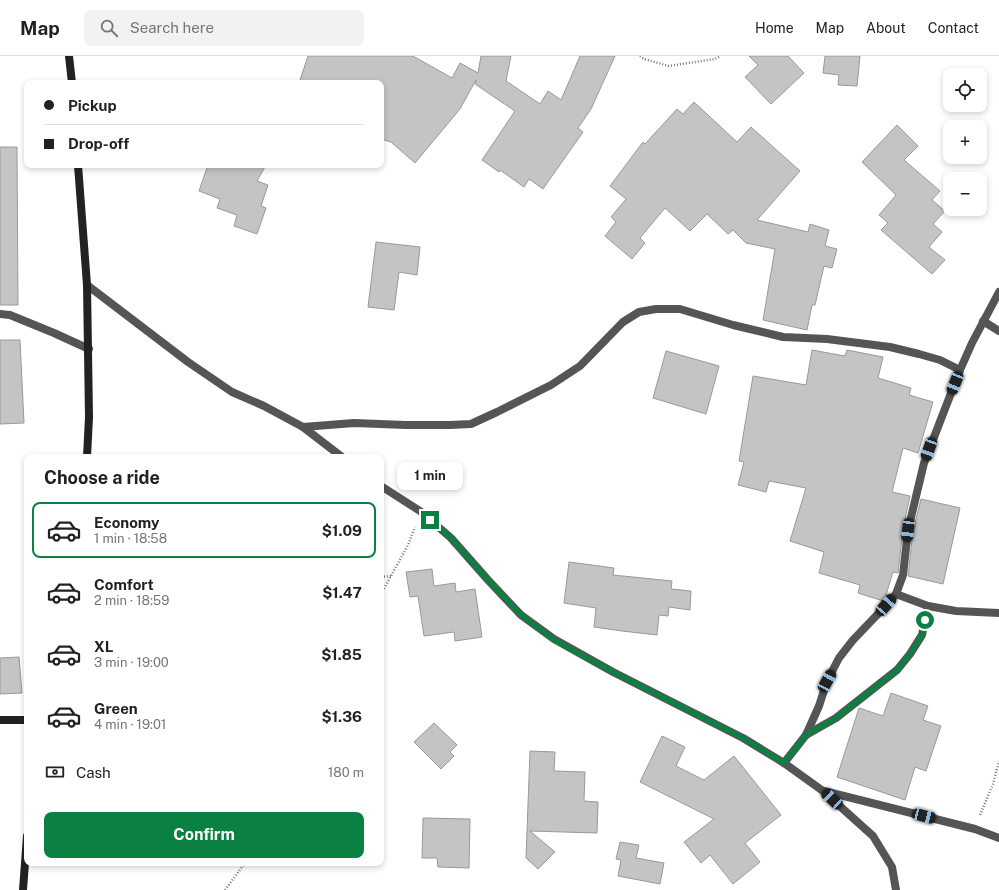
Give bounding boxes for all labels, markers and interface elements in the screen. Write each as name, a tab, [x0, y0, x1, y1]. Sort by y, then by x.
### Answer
search box	[84, 10, 364, 46]
text: Map	[20, 17, 60, 39]
icon: search	[98, 17, 120, 39]
text: Search here	[130, 19, 214, 36]
text: Home	[755, 20, 794, 36]
text: Map	[816, 20, 844, 36]
text: About	[866, 20, 906, 36]
text: Contact	[928, 20, 979, 36]
map controls	[943, 68, 987, 216]
button: locate	[943, 68, 987, 112]
text: Pickup	[68, 97, 117, 114]
button: +	[943, 120, 987, 164]
text: Drop-off	[68, 135, 129, 152]
button: −	[943, 172, 987, 216]
car	[945, 370, 965, 396]
car	[919, 436, 939, 462]
callout: 1 min	[397, 462, 463, 490]
text: Choose a ride	[44, 467, 160, 488]
text: 1 min	[414, 468, 446, 483]
route end	[421, 511, 439, 529]
icon: car	[46, 512, 82, 548]
text: Economy	[94, 514, 159, 531]
car	[901, 517, 915, 543]
text: $1.09	[322, 522, 362, 539]
text: 1 min · 18:58	[94, 531, 167, 546]
icon: car	[46, 574, 82, 610]
text: Comfort	[94, 576, 154, 593]
text: $1.47	[322, 584, 362, 601]
car	[874, 592, 898, 618]
text: 2 min · 18:59	[94, 593, 169, 608]
route start	[916, 611, 934, 629]
icon: car	[46, 636, 82, 672]
text: XL	[94, 638, 113, 655]
text: $1.85	[321, 646, 362, 663]
text: 3 min · 19:00	[94, 655, 169, 670]
car	[816, 668, 838, 694]
icon: car	[46, 698, 82, 734]
text: Green	[94, 700, 138, 717]
text: $1.36	[321, 708, 362, 725]
text: 4 min · 19:01	[94, 717, 166, 732]
icon: cash	[44, 761, 66, 783]
text: Cash	[76, 764, 111, 781]
text: 180 m	[328, 765, 364, 780]
car	[819, 786, 845, 812]
car	[911, 807, 937, 825]
button: Confirm	[44, 812, 364, 858]

